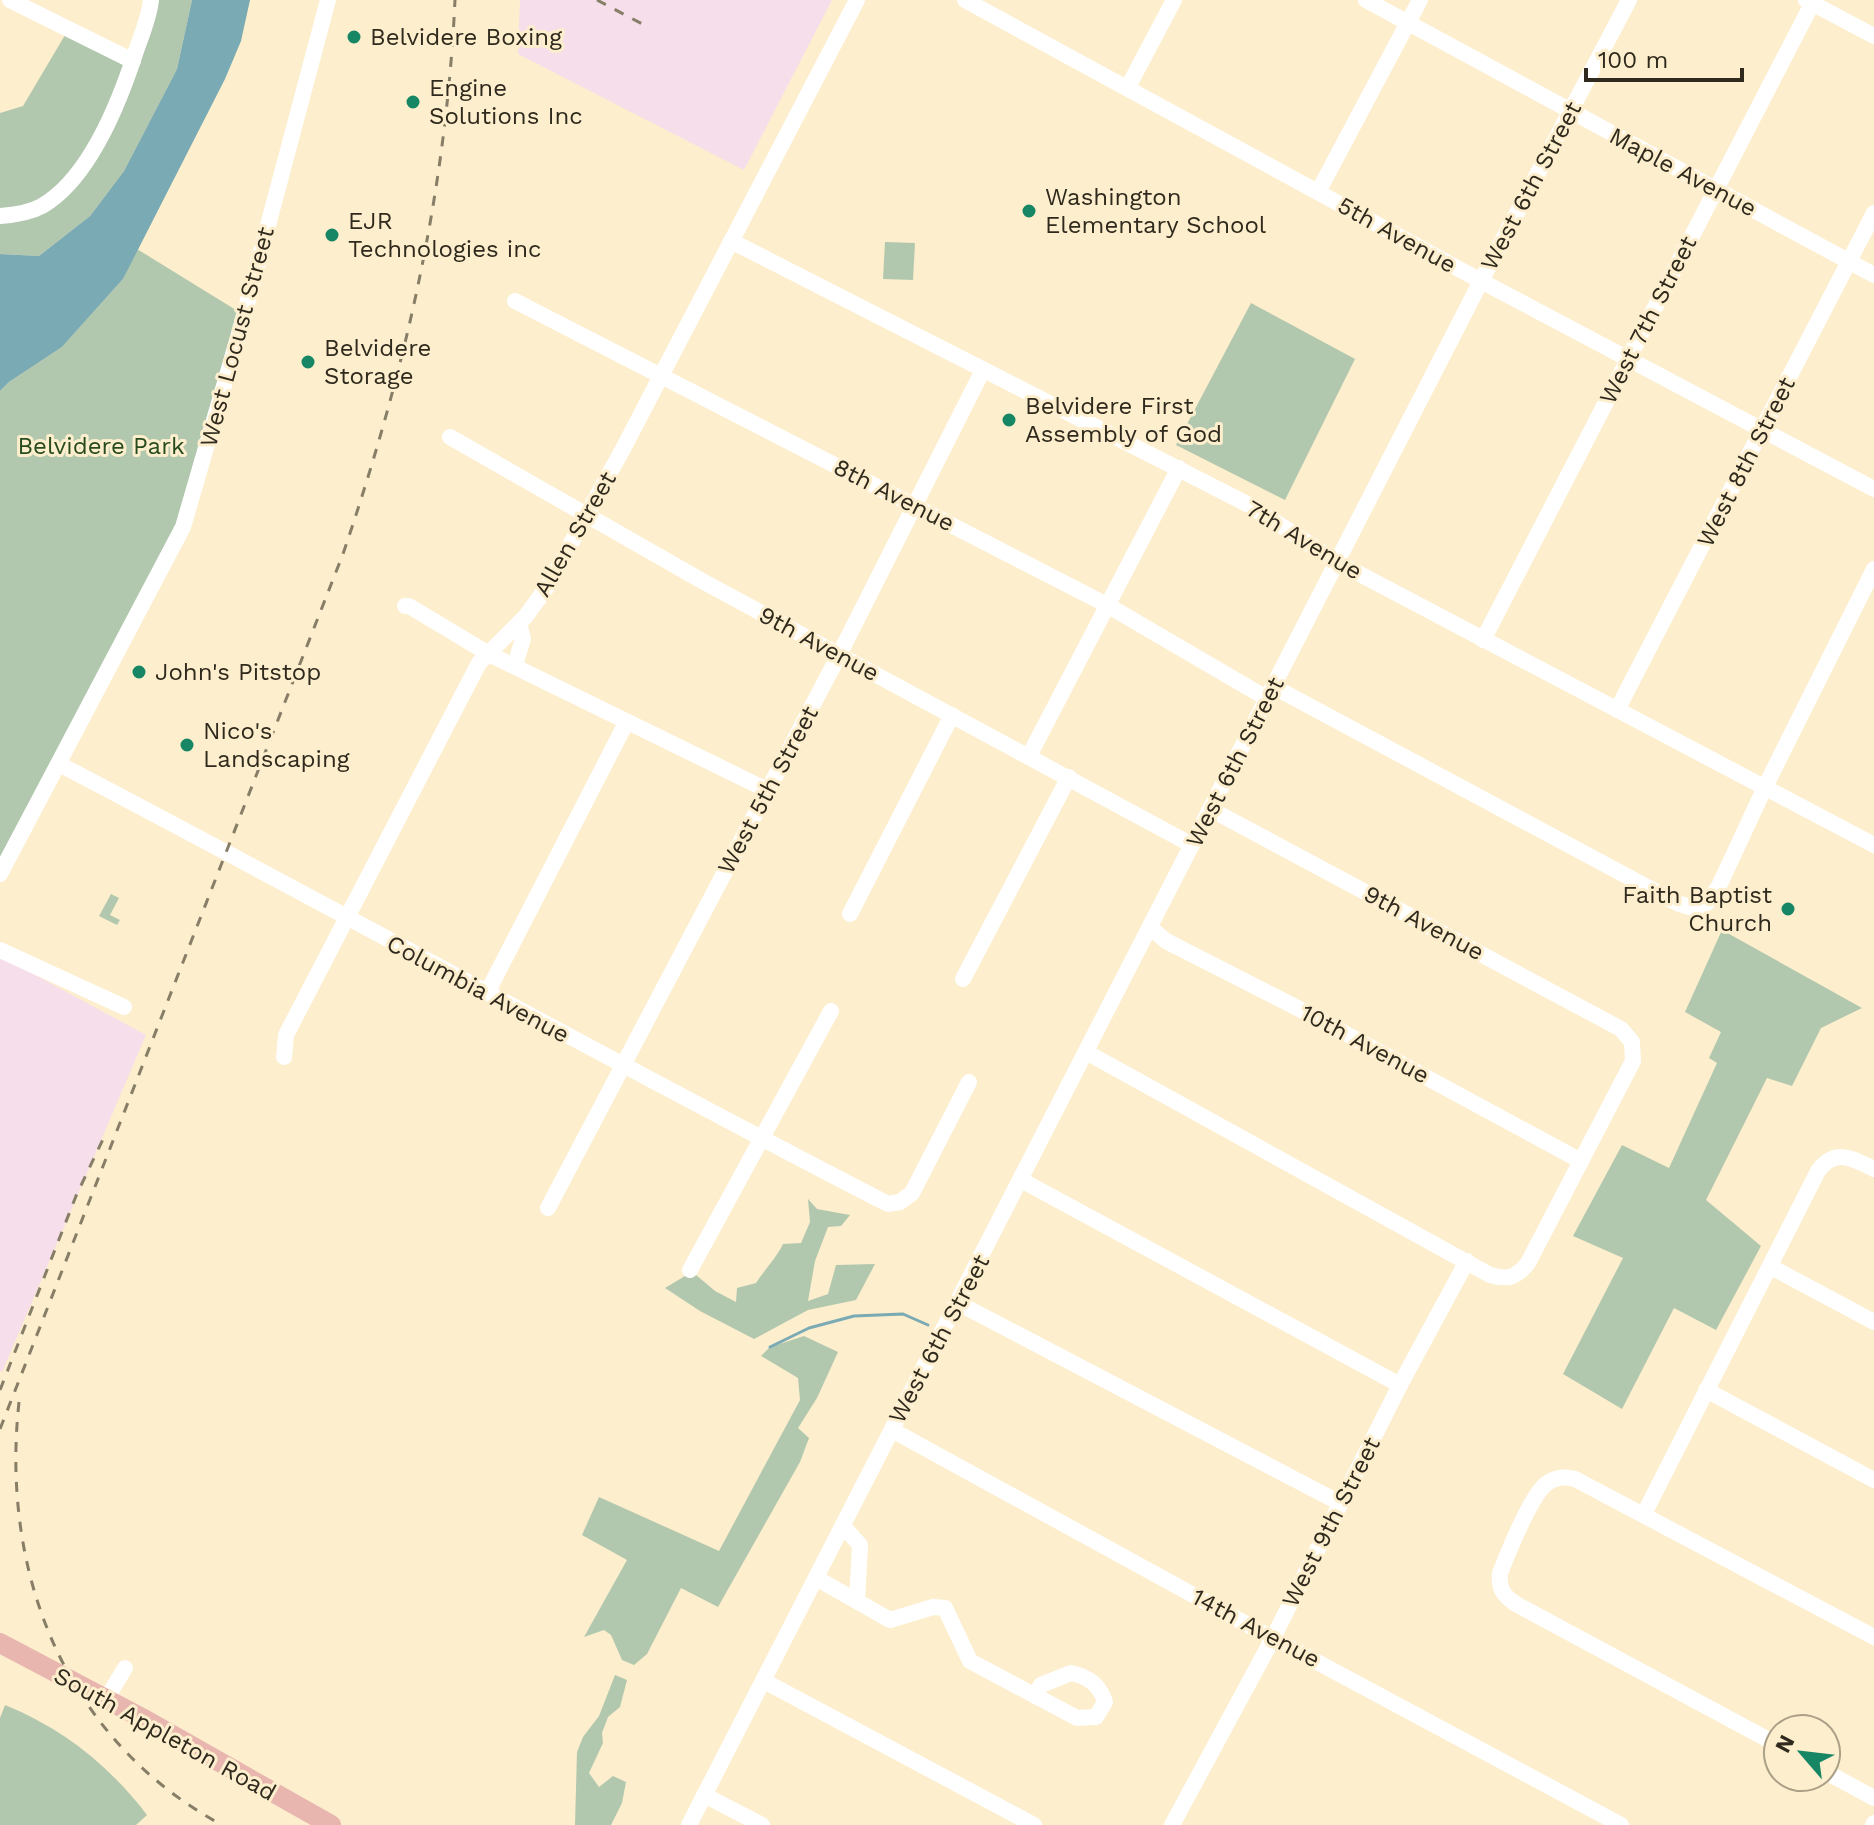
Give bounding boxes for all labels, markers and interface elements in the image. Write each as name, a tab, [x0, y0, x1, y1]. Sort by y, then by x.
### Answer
place label: Belvidere Boxing	[370, 23, 562, 51]
marker: Belvidere Boxing	[345, 28, 363, 46]
scale bar	[1586, 32, 1742, 82]
text: 100 m	[1598, 46, 1668, 74]
place label: Engine Solutions Inc	[429, 74, 583, 130]
marker: Engine Solutions Inc	[404, 93, 422, 111]
street label: West 6th Street	[1475, 97, 1587, 275]
street label: Maple Avenue	[1605, 122, 1761, 222]
place label: Washington Elementary School	[1045, 183, 1267, 239]
street label: 5th Avenue	[1333, 191, 1461, 279]
marker: Washington Elementary School	[1020, 202, 1038, 220]
place label: EJR Technologies inc	[348, 207, 542, 263]
street label: West Locust Street	[194, 224, 280, 450]
marker: EJR Technologies inc	[323, 226, 341, 244]
street label: West 7th Street	[1594, 231, 1702, 409]
place label: Belvidere Storage	[324, 334, 431, 390]
marker: Belvidere Storage	[299, 353, 317, 371]
street label: West 8th Street	[1691, 372, 1801, 552]
place label: Belvidere First Assembly of God	[1025, 392, 1222, 448]
marker: Belvidere First Assembly of God	[1000, 411, 1018, 429]
park label: Belvidere Park	[17, 432, 185, 460]
street label: 8th Avenue	[829, 453, 959, 537]
street label: Allen Street	[528, 467, 622, 601]
street label: 7th Avenue	[1241, 494, 1367, 586]
street label: 9th Avenue	[754, 601, 884, 687]
place label: John's Pitstop	[155, 658, 321, 686]
marker: John's Pitstop	[130, 663, 148, 681]
street label: West 6th Street	[1180, 672, 1290, 852]
street label: West 5th Street	[712, 701, 824, 879]
place label: Nico's Landscaping	[203, 717, 350, 773]
marker: Nico's Landscaping	[178, 736, 196, 754]
street label: 9th Avenue	[1359, 880, 1489, 966]
place label: Faith Baptist Church	[1622, 881, 1772, 937]
marker: Faith Baptist Church	[1779, 900, 1797, 918]
street label: Columbia Avenue	[382, 929, 574, 1049]
street label: 10th Avenue	[1296, 998, 1434, 1090]
street label: West 6th Street	[883, 1250, 995, 1428]
street label: West 9th Street	[1276, 1432, 1386, 1612]
street label: 14th Avenue	[1187, 1583, 1325, 1673]
street label: South Appleton Road	[49, 1661, 281, 1807]
north arrow	[1762, 1713, 1842, 1793]
text: N	[1770, 1731, 1800, 1757]

